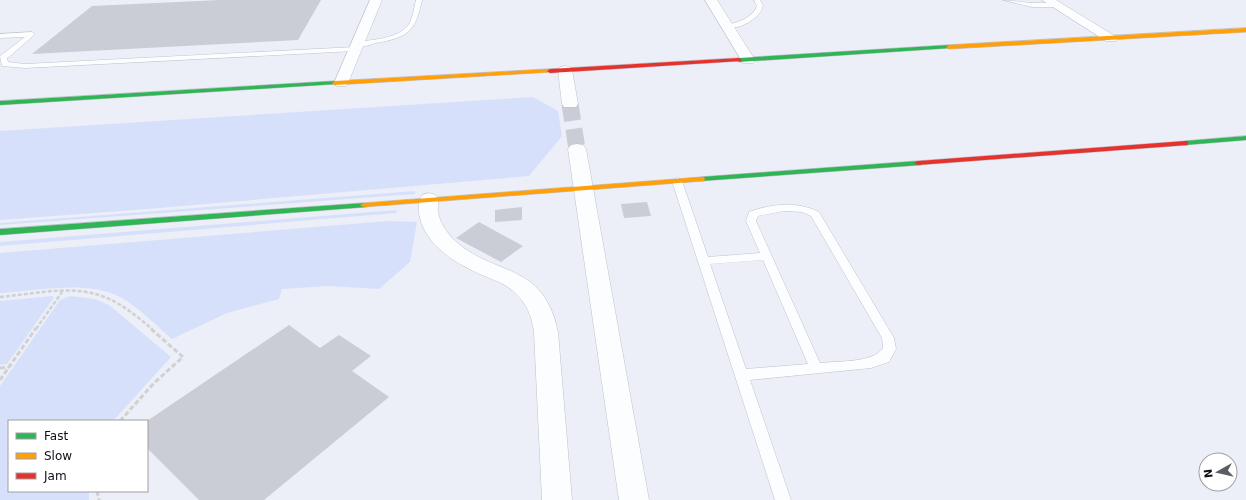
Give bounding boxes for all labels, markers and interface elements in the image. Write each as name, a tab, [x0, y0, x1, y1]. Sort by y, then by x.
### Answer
legend	[8, 420, 148, 492]
text: Fast	[44, 429, 68, 443]
text: Slow	[44, 449, 72, 463]
north arrow	[1198, 452, 1238, 492]
text: N	[1202, 468, 1216, 479]
text: Jam	[43, 469, 67, 483]

